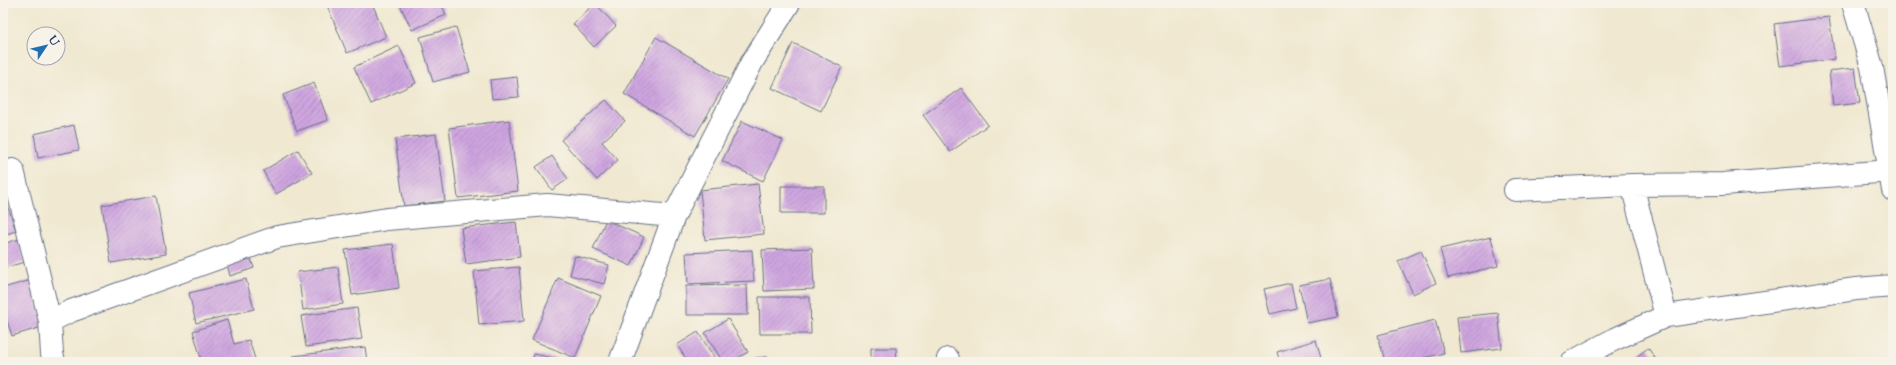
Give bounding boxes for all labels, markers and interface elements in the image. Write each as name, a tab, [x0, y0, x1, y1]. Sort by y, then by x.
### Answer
north arrow	[26, 26, 66, 66]
text: U	[44, 32, 63, 49]

